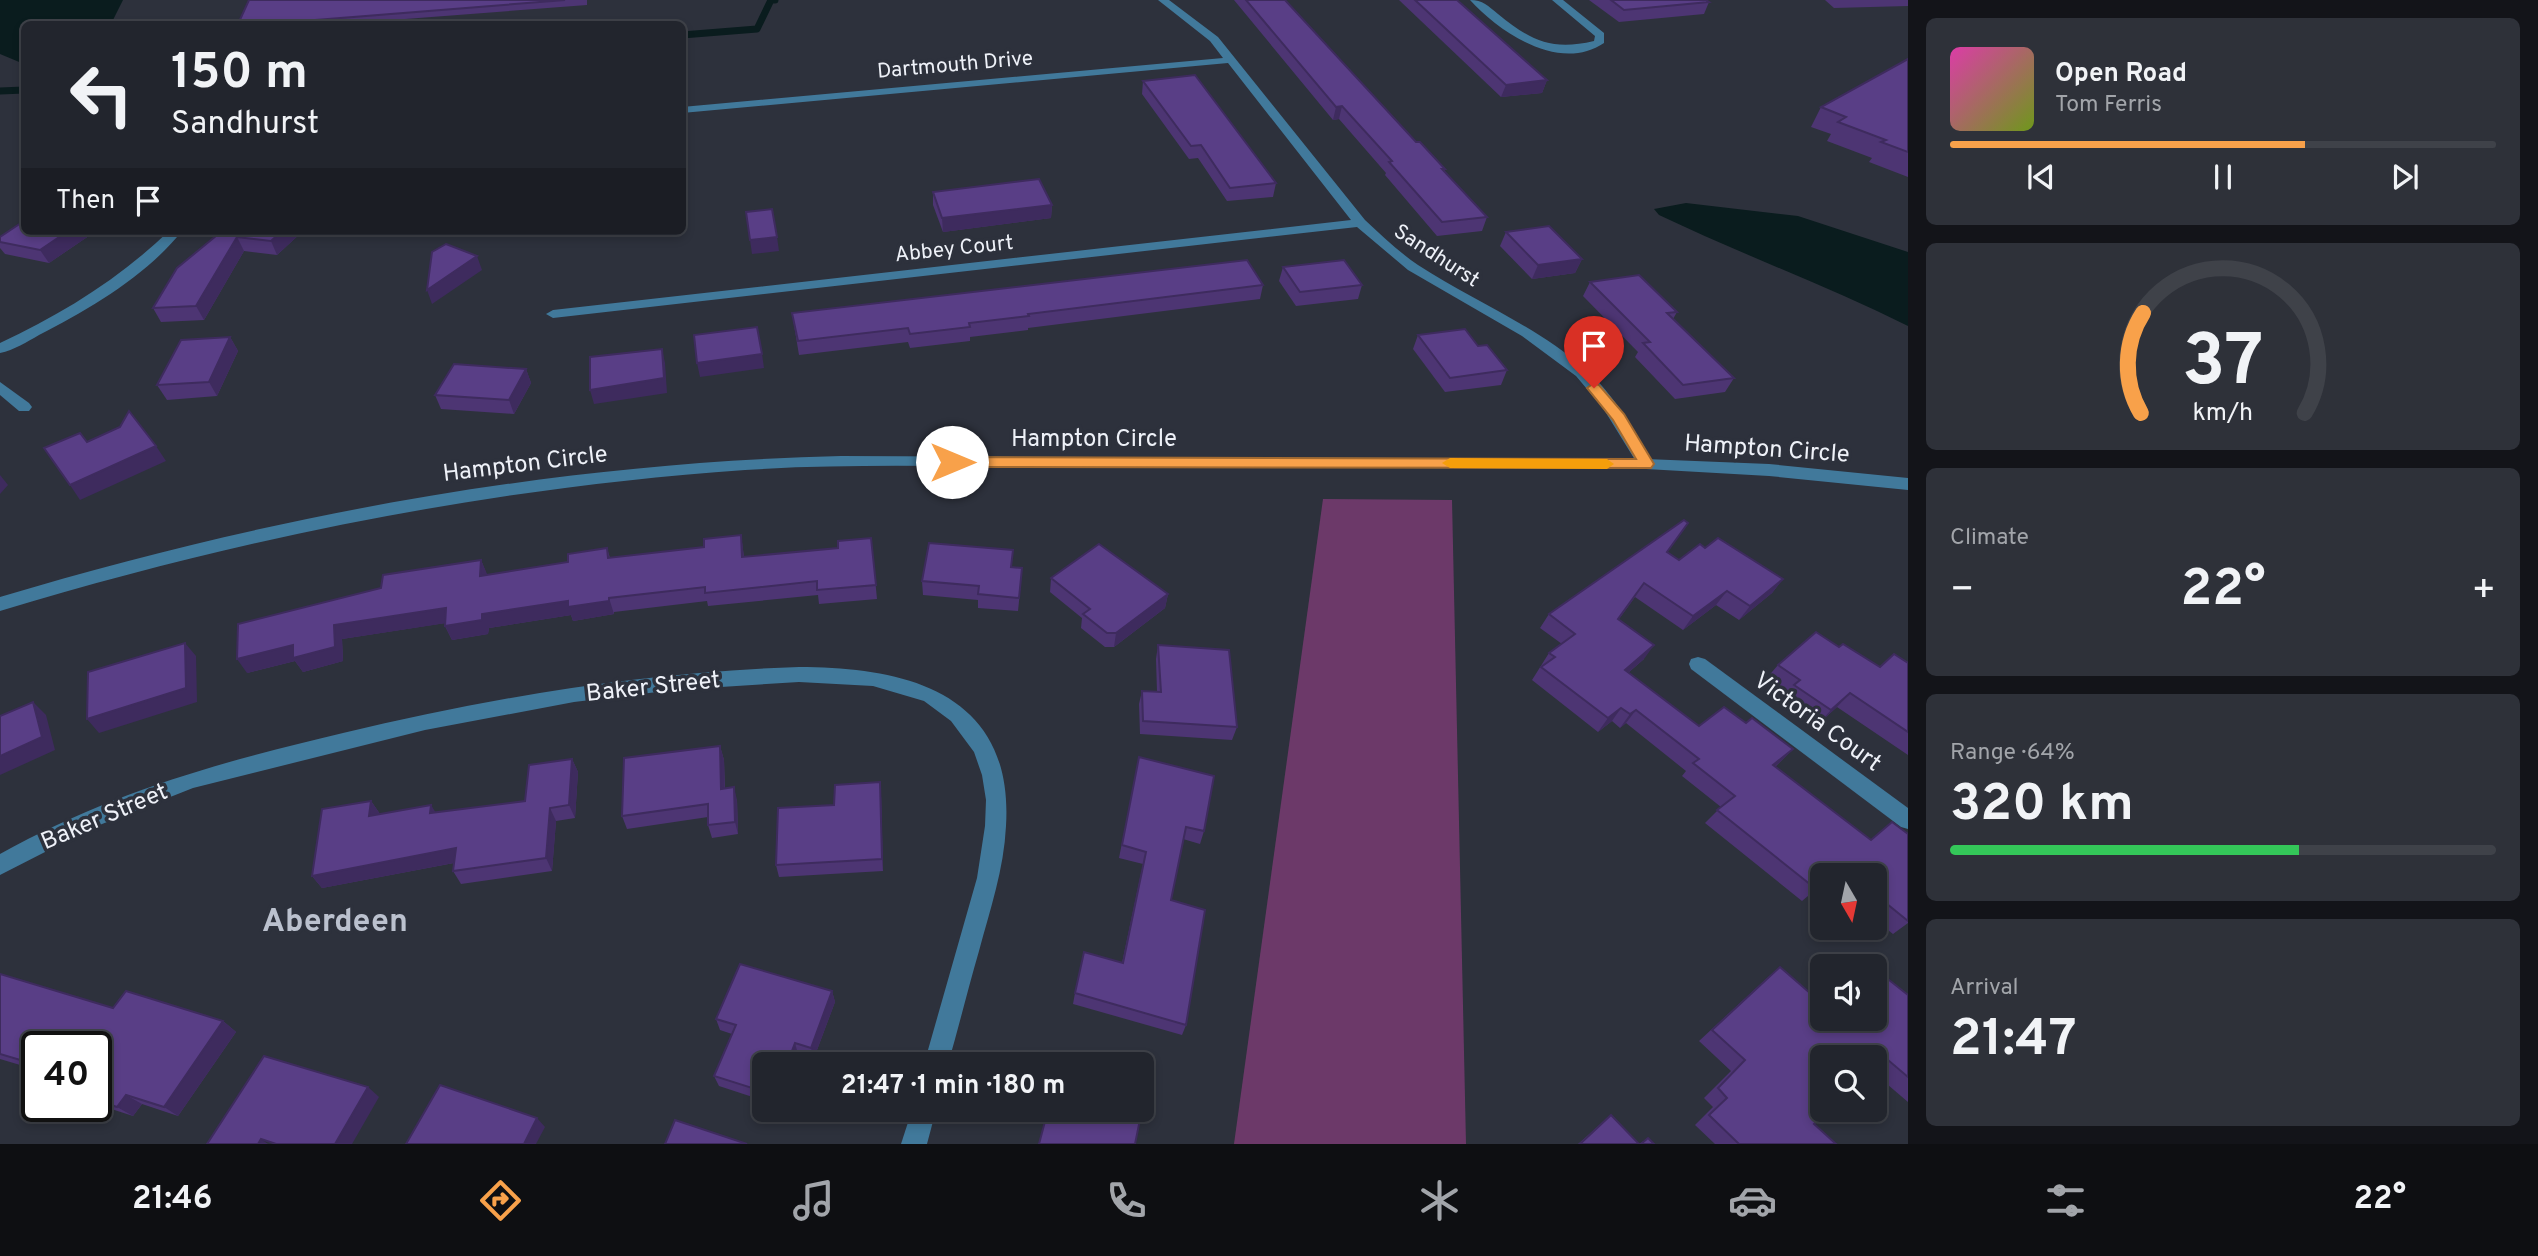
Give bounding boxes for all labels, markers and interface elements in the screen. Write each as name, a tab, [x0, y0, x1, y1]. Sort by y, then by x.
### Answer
text: 150 m	[171, 44, 308, 106]
street label: Dartmouth Drive	[876, 45, 1034, 86]
icon: left	[56, 49, 147, 140]
text: Open Road	[2055, 58, 2187, 91]
text: Tom Ferris	[2055, 91, 2162, 120]
text: Sandhurst	[171, 105, 319, 145]
icon: previous	[2022, 158, 2060, 196]
icon: pause	[2204, 158, 2242, 196]
icon: next	[2386, 158, 2424, 196]
icon: arrive	[129, 182, 167, 220]
text: Then	[56, 185, 115, 218]
street label: Sandhurst	[1388, 218, 1484, 294]
street label: Abbey Court	[894, 230, 1015, 269]
pin	[1564, 316, 1624, 388]
text: 37	[2182, 319, 2264, 411]
icon: arrive	[1575, 327, 1613, 365]
text: km/h	[2193, 398, 2253, 430]
position arrow	[915, 425, 989, 499]
street label: Hampton Circle	[1011, 425, 1177, 455]
street label: Hampton Circle	[1683, 429, 1851, 471]
street label: Hampton Circle	[441, 440, 609, 490]
text: Climate	[1950, 524, 2029, 553]
text: 22°	[2180, 558, 2266, 624]
text: −	[1950, 567, 1975, 616]
text: +	[2471, 567, 2496, 616]
street label: Baker Street	[585, 666, 722, 710]
street label: Victoria Court	[1747, 666, 1887, 779]
text: Range · 64%	[1950, 739, 2075, 768]
text: 320 km	[1950, 773, 2134, 839]
street label: Baker Street	[37, 778, 173, 858]
north arrow	[1810, 863, 1886, 940]
map controls	[1810, 863, 1887, 1122]
district label: Aberdeen	[262, 903, 408, 943]
button: sound	[1810, 954, 1887, 1031]
text: Arrival	[1950, 974, 2019, 1003]
text: 21:47	[1950, 1008, 2077, 1074]
speed limit sign: 40	[21, 1031, 112, 1122]
button: search	[1810, 1045, 1887, 1122]
text: 21:47 · 1 min · 180 m	[841, 1070, 1065, 1103]
icon: directions	[476, 1176, 525, 1225]
icon: music	[789, 1176, 838, 1225]
icon: phone	[1102, 1176, 1151, 1225]
icon: climate	[1415, 1176, 1464, 1225]
icon: car	[1728, 1176, 1777, 1225]
icon: filters	[2041, 1176, 2090, 1225]
text: 21:46	[132, 1180, 212, 1220]
text: 22°	[2354, 1180, 2406, 1220]

